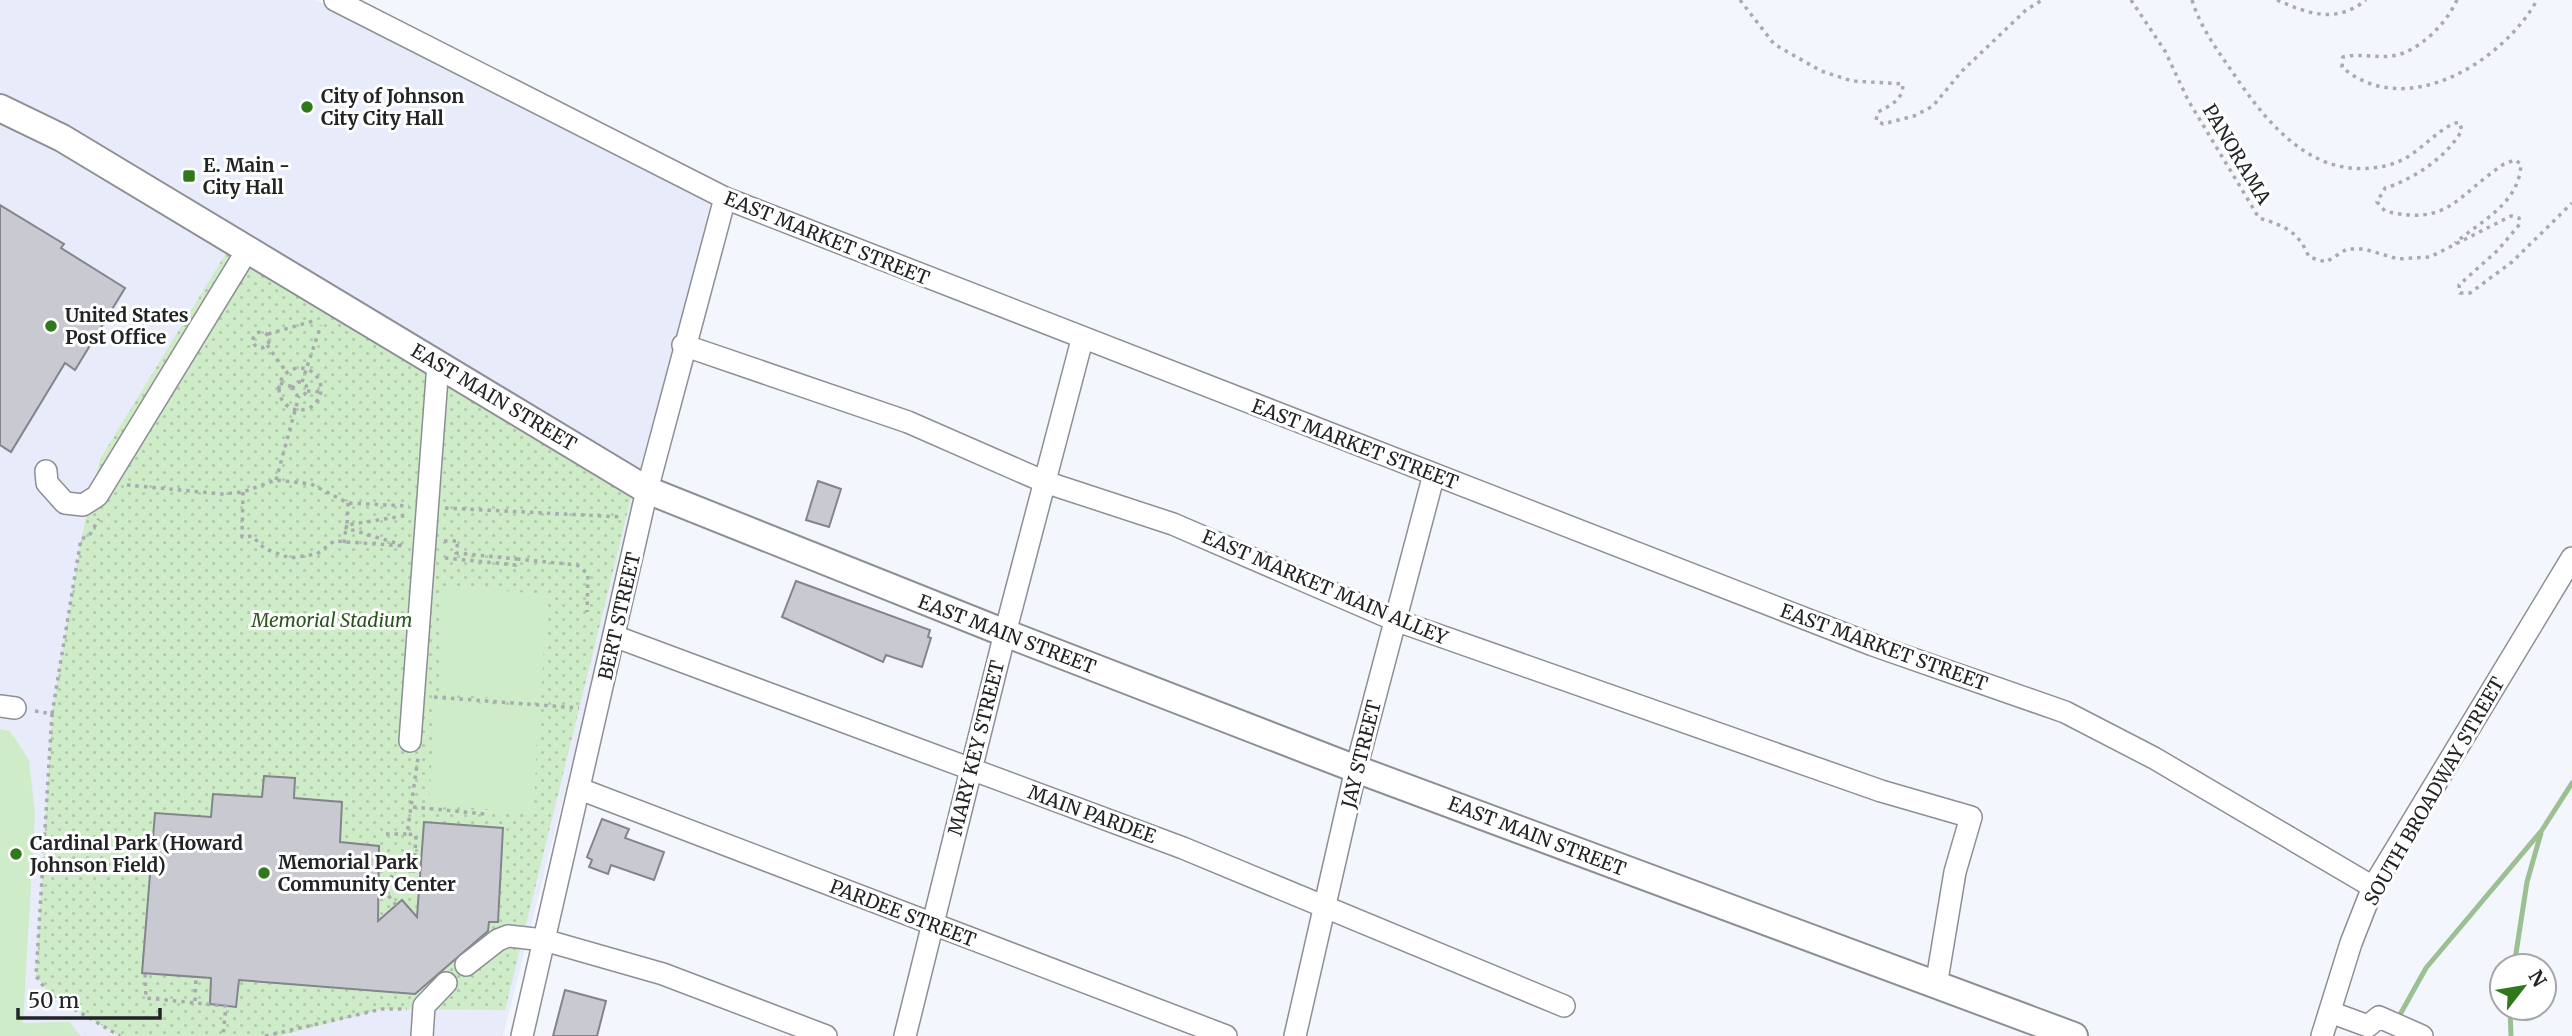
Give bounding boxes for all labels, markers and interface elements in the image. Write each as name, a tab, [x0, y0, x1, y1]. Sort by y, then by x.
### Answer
place label: City of Johnson City City Hall	[321, 84, 464, 130]
marker: City of Johnson City City Hall	[299, 99, 315, 115]
street label: PANORAMA	[2198, 99, 2277, 209]
place label: E. Main - City Hall	[203, 153, 290, 199]
marker: E. Main - City Hall	[181, 168, 197, 184]
street label: EAST MARKET STREET	[721, 186, 933, 290]
place label: United States Post Office	[65, 303, 189, 349]
marker: United States Post Office	[43, 318, 59, 334]
street label: EAST MAIN STREET	[407, 338, 581, 456]
street label: EAST MARKET STREET	[1248, 394, 1462, 494]
street label: EAST MARKET MAIN ALLEY	[1199, 524, 1452, 650]
street label: BERT STREET	[593, 550, 645, 682]
street label: EAST MAIN STREET	[915, 589, 1099, 679]
street label: EAST MARKET STREET	[1777, 598, 1991, 696]
park label: Memorial Stadium	[250, 608, 413, 632]
street label: MARY KEY STREET	[943, 658, 1009, 838]
street label: SOUTH BROADWAY STREET	[2359, 672, 2509, 910]
street label: JAY STREET	[1336, 698, 1386, 811]
street label: MAIN PARDEE	[1025, 780, 1159, 848]
street label: EAST MAIN STREET	[1445, 791, 1629, 881]
place label: Cardinal Park (Howard Johnson Field)	[29, 831, 243, 877]
marker: Cardinal Park (Howard Johnson Field)	[8, 846, 24, 862]
place label: Memorial Park Community Center	[278, 850, 456, 896]
marker: Memorial Park Community Center	[256, 865, 272, 881]
street label: PARDEE STREET	[827, 874, 979, 952]
north arrow	[2488, 952, 2558, 1022]
text: N	[2523, 966, 2552, 991]
scale bar	[18, 976, 159, 1020]
text: 50 m	[28, 987, 79, 1014]

